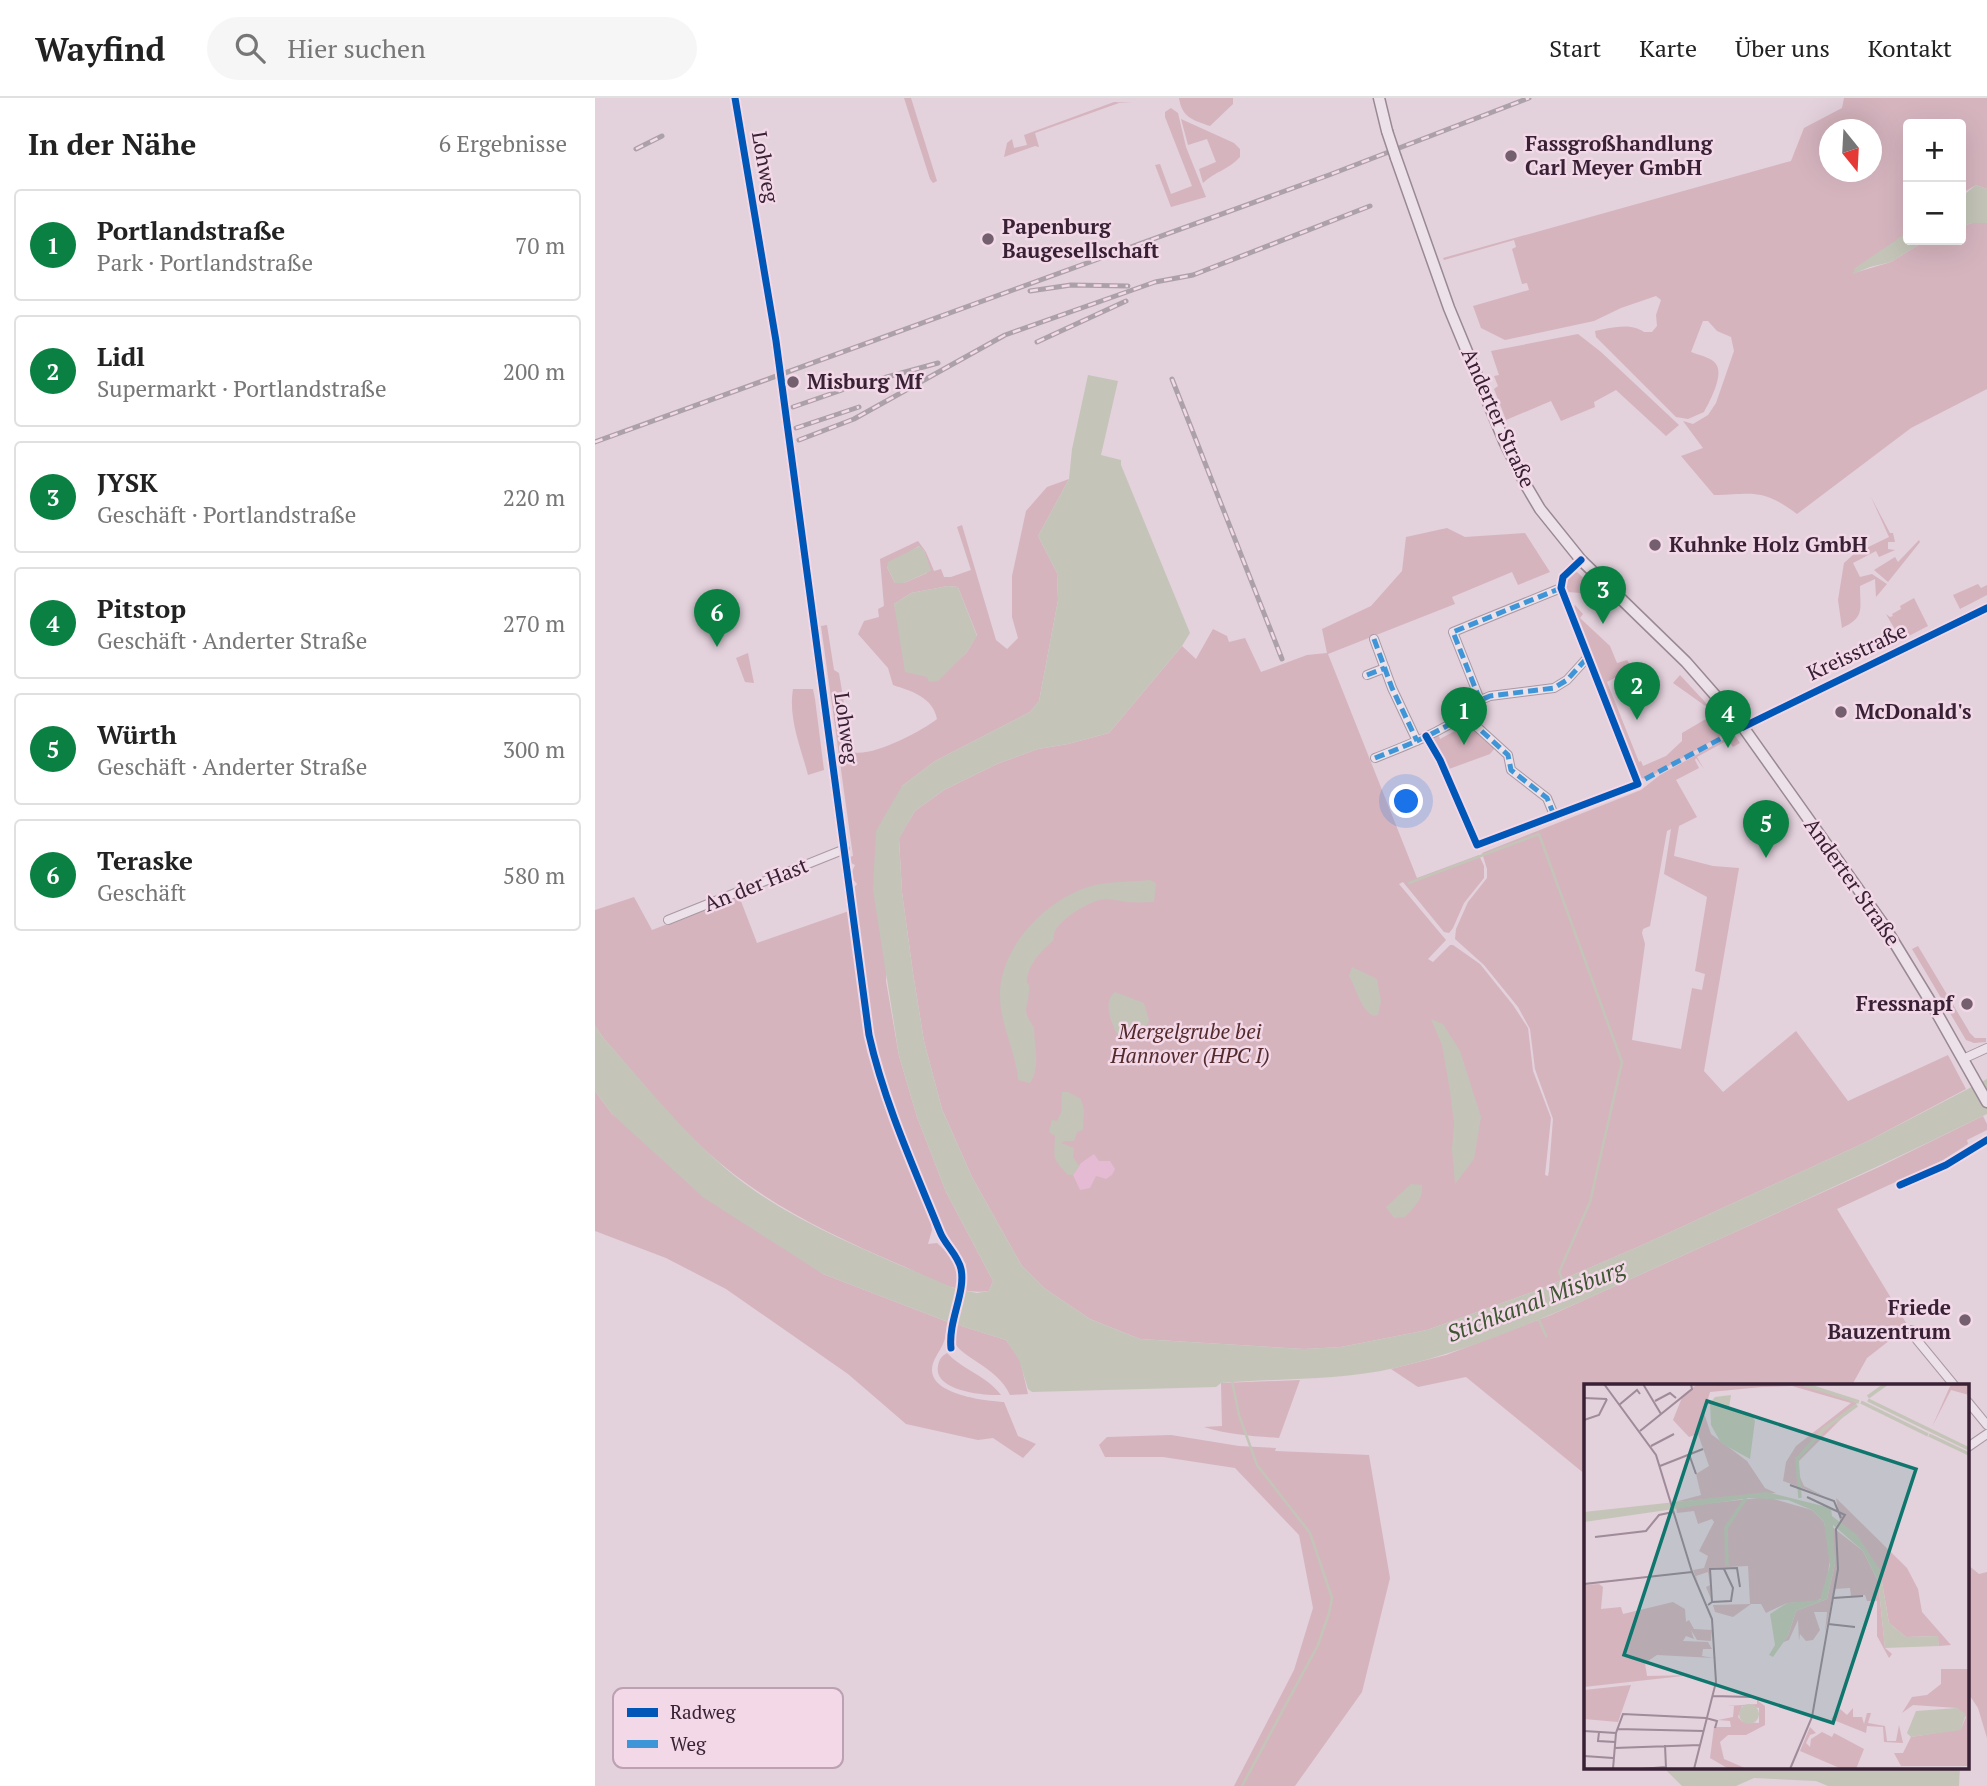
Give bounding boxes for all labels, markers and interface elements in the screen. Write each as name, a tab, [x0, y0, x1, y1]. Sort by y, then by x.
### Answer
search box	[207, 17, 697, 80]
text: Wayfind	[35, 27, 165, 70]
icon: search	[231, 29, 269, 67]
text: Hier suchen	[287, 31, 426, 65]
text: Start	[1549, 32, 1601, 64]
text: Karte	[1639, 32, 1697, 64]
text: Über uns	[1735, 32, 1830, 64]
text: Kontakt	[1868, 32, 1952, 64]
north arrow	[1819, 119, 1882, 182]
map controls	[1903, 119, 1966, 245]
button: +	[1903, 119, 1966, 182]
text: In der Nähe	[28, 124, 196, 164]
text: 6 Ergebnisse	[439, 128, 567, 159]
street label: Lohweg	[746, 129, 786, 206]
place label: Fassgroßhandlung Carl Meyer GmbH	[1525, 129, 1714, 181]
marker: Fassgroßhandlung Carl Meyer GmbH	[1503, 148, 1519, 164]
button: −	[1903, 182, 1966, 245]
place label: Papenburg Baugesellschaft	[1002, 212, 1160, 264]
text: Portlandstraße	[97, 213, 285, 247]
text: 1	[47, 230, 60, 261]
text: 70 m	[515, 230, 565, 261]
marker: Papenburg Baugesellschaft	[980, 231, 996, 247]
text: Park · Portlandstraße	[97, 247, 313, 278]
text: Lidl	[97, 339, 145, 373]
street label: Anderter Straße	[1456, 343, 1542, 492]
text: 2	[47, 356, 60, 387]
text: 200 m	[503, 356, 565, 387]
place label: Misburg Mf	[807, 367, 924, 395]
text: Supermarkt · Portlandstraße	[97, 373, 387, 404]
marker: Misburg Mf	[785, 374, 801, 390]
text: JYSK	[97, 465, 158, 499]
text: 3	[47, 482, 60, 513]
text: 220 m	[503, 482, 565, 513]
text: Geschäft · Portlandstraße	[97, 499, 356, 530]
place label: Kuhnke Holz GmbH	[1669, 530, 1868, 558]
marker: Kuhnke Holz GmbH	[1647, 537, 1663, 553]
pin: 3	[1580, 566, 1626, 624]
pin: 6	[694, 589, 740, 647]
text: Pitstop	[97, 591, 186, 625]
text: 4	[47, 608, 60, 639]
text: 270 m	[503, 608, 565, 639]
street label: Kreisstraße	[1802, 616, 1911, 686]
text: Geschäft · Anderter Straße	[97, 625, 367, 656]
pin: 2	[1614, 662, 1660, 720]
pin: 1	[1441, 687, 1487, 745]
street label: Lohweg	[828, 690, 866, 766]
pin: 4	[1705, 690, 1751, 748]
place label: McDonald's	[1855, 697, 1972, 725]
marker: McDonald's	[1833, 704, 1849, 720]
text: Würth	[97, 717, 177, 751]
text: 5	[47, 734, 60, 765]
text: 300 m	[503, 734, 565, 765]
text: Geschäft · Anderter Straße	[97, 751, 367, 782]
your location	[1389, 784, 1423, 818]
pin: 5	[1743, 800, 1789, 858]
street label: Anderter Straße	[1798, 812, 1907, 951]
text: Teraske	[97, 843, 193, 877]
street label: An der Hast	[699, 850, 812, 918]
text: 6	[47, 860, 60, 891]
text: 580 m	[503, 860, 565, 891]
text: Geschäft	[97, 877, 186, 908]
place label: Fressnapf	[1856, 989, 1955, 1017]
marker: Fressnapf	[1959, 996, 1975, 1012]
park label: Mergelgrube bei Hannover (HPC I)	[1109, 1017, 1270, 1069]
water label: Stichkanal Misburg	[1442, 1252, 1631, 1349]
place label: Friede Bauzentrum	[1827, 1293, 1952, 1345]
marker: Friede Bauzentrum	[1957, 1312, 1973, 1328]
inset map	[1584, 1384, 1969, 1768]
legend	[613, 1688, 843, 1768]
text: Radweg	[670, 1699, 736, 1724]
text: Weg	[670, 1731, 707, 1756]

